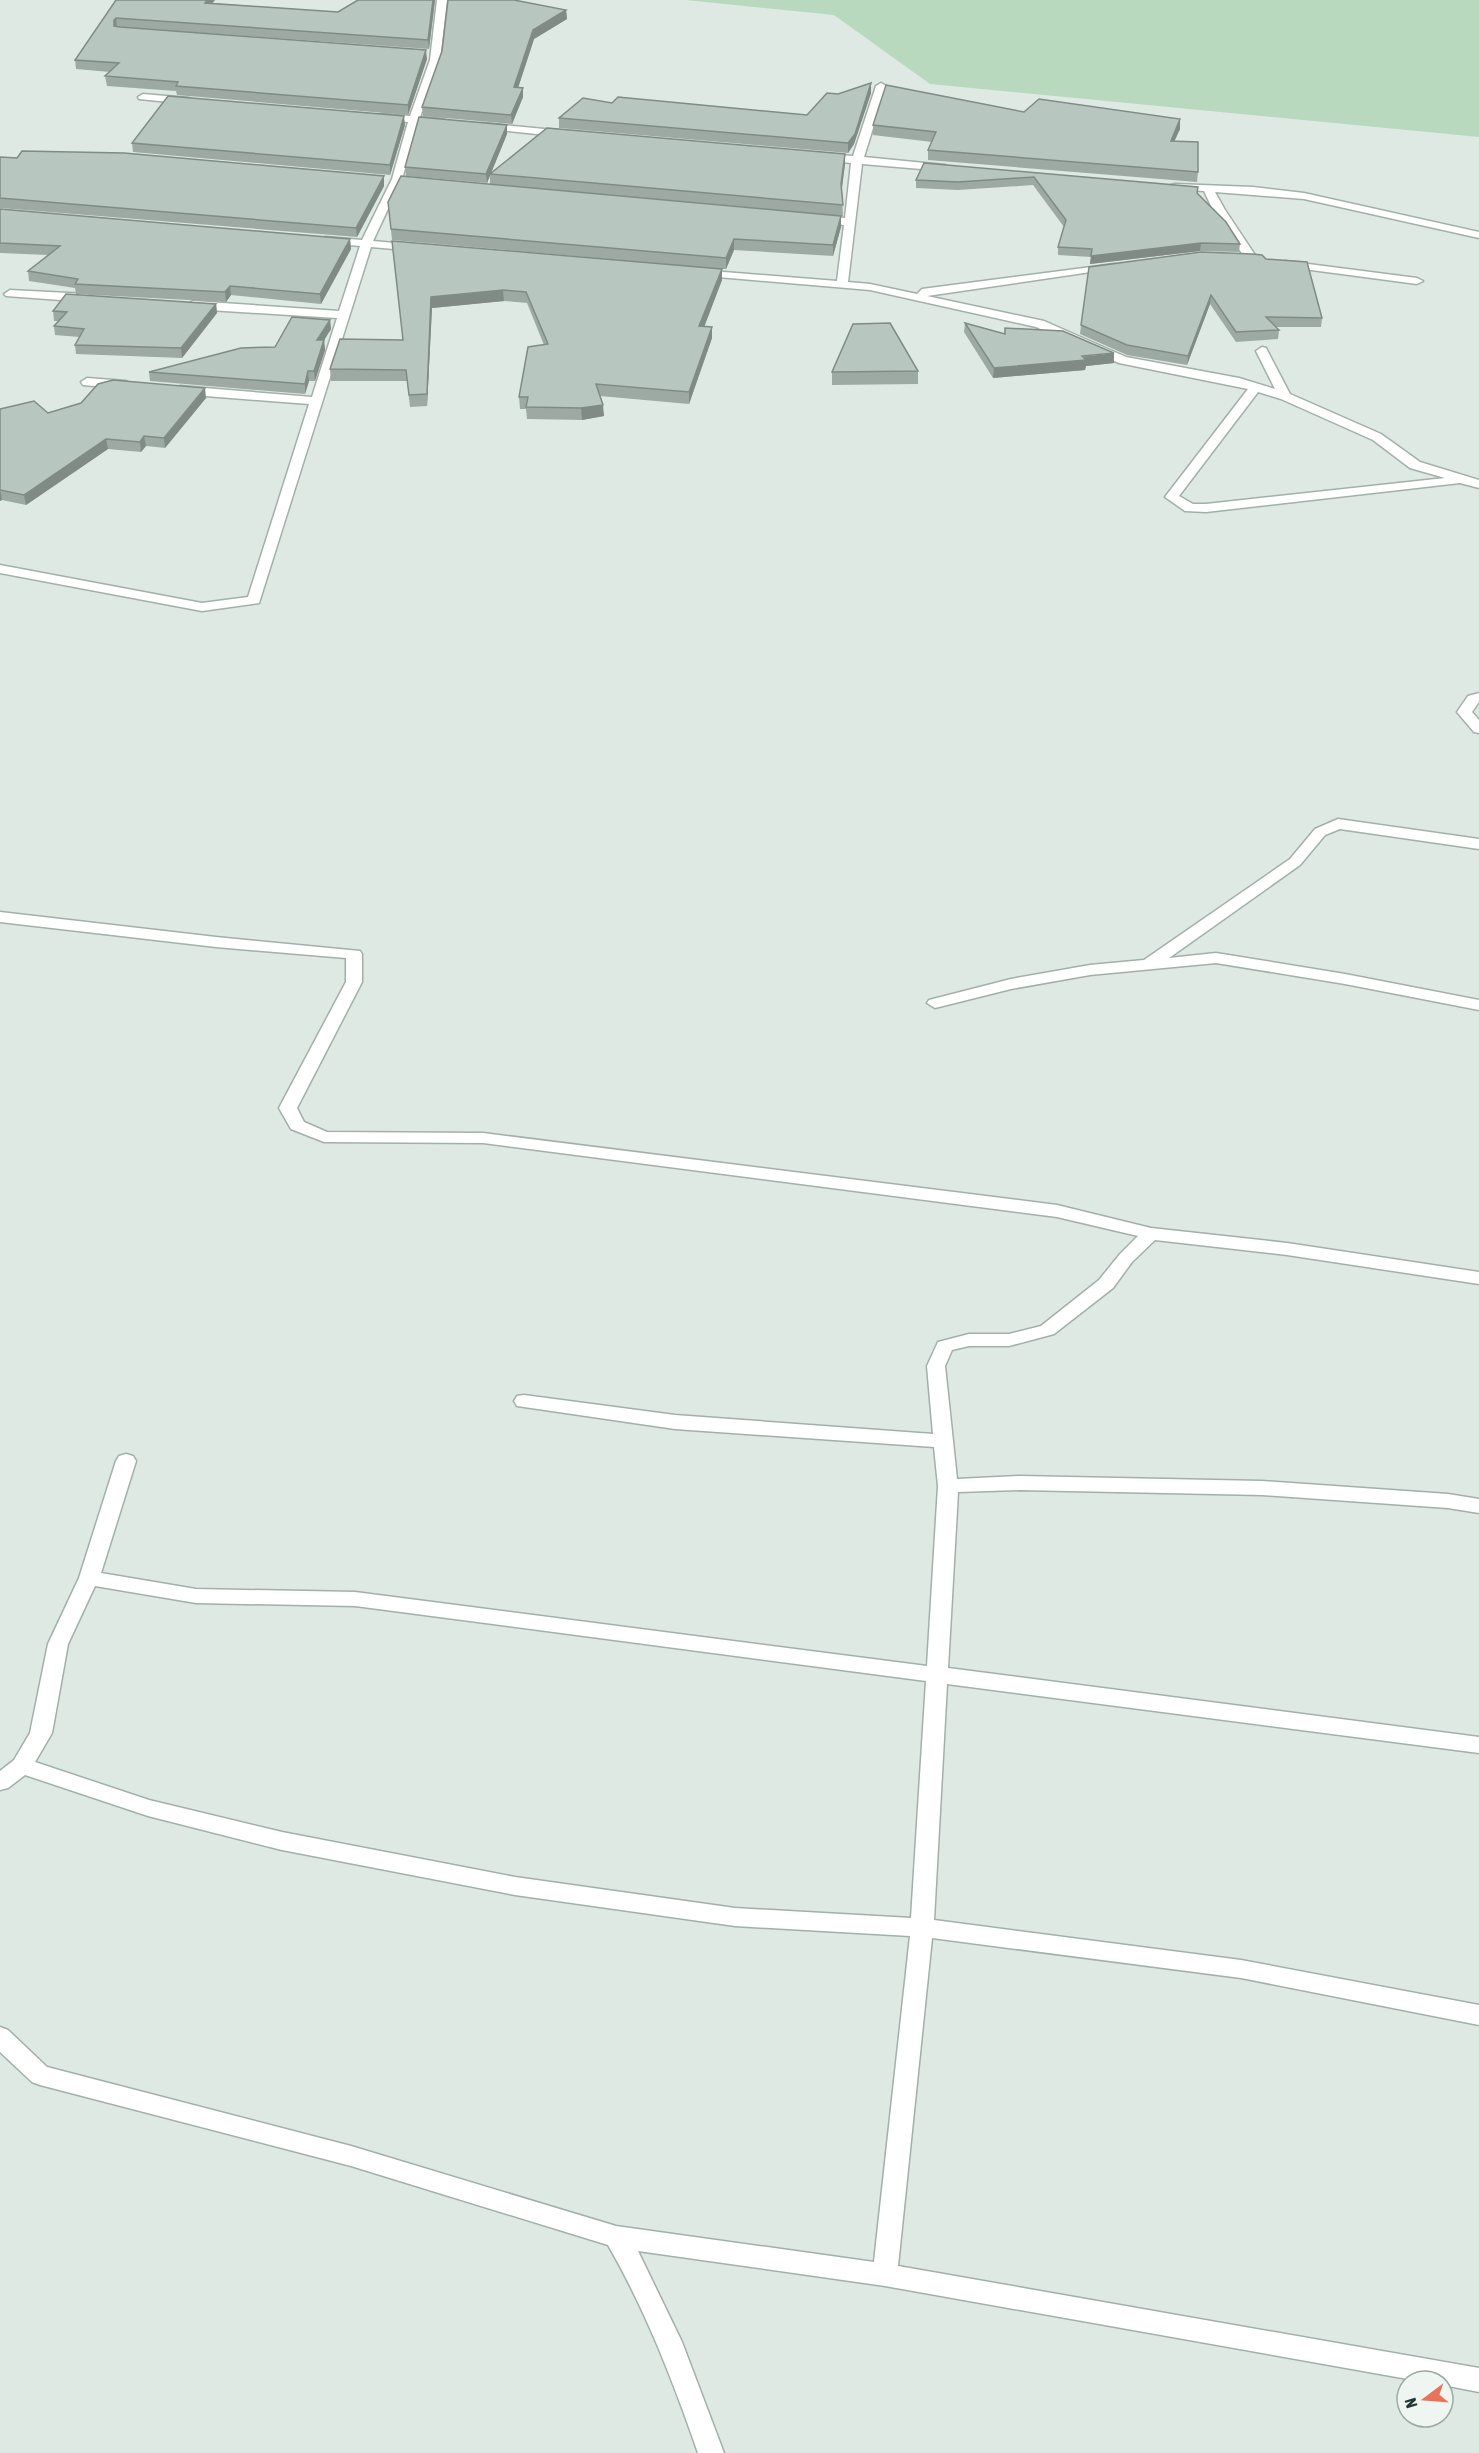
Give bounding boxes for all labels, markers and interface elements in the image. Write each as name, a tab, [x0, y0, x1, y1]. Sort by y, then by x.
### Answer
north arrow	[1395, 2369, 1455, 2429]
text: N	[1401, 2396, 1421, 2410]

